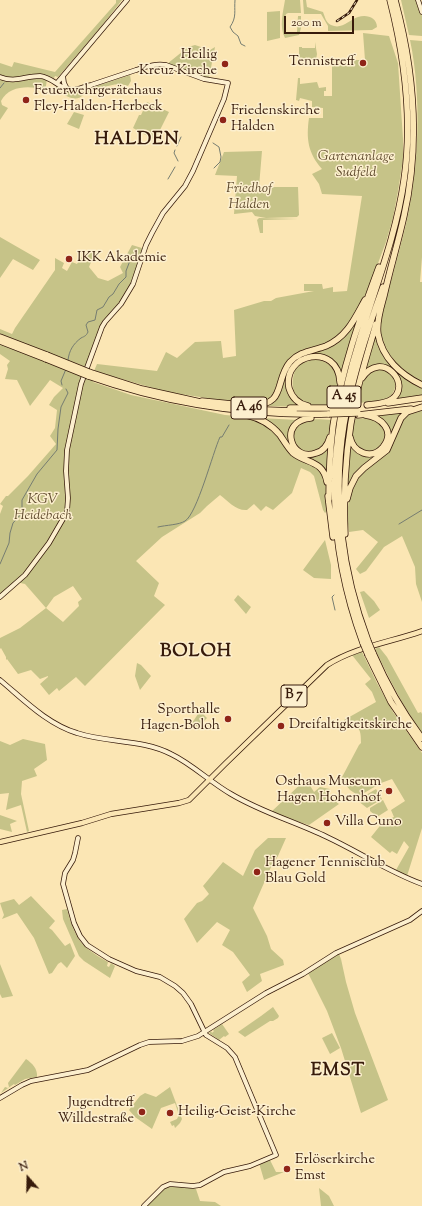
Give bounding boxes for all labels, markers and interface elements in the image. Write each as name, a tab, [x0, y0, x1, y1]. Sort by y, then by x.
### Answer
scale bar	[286, 8, 356, 34]
text: 200 m	[291, 14, 322, 32]
place label: Heilig Kreuz Kirche	[139, 48, 217, 80]
place label: Tennistreff	[289, 55, 355, 71]
marker: Tennistreff	[358, 58, 368, 68]
marker: Heilig Kreuz Kirche	[220, 59, 230, 69]
place label: Feuerwehrgerätehaus Fley-Halden-Herbeck	[34, 84, 163, 116]
marker: Feuerwehrgerätehaus Fley-Halden-Herbeck	[21, 95, 31, 105]
place label: Friedenskirche Halden	[231, 104, 320, 136]
marker: Friedenskirche Halden	[218, 115, 228, 125]
district label: HALDEN	[94, 130, 180, 152]
park label: Gartenanlage Sudfeld	[318, 150, 394, 182]
park label: Friedhof Halden	[226, 182, 272, 214]
place label: IKK Akademie	[77, 251, 166, 267]
marker: IKK Akademie	[64, 254, 74, 264]
road number: A 45	[327, 386, 361, 408]
road number: A 46	[231, 397, 267, 419]
park label: KGV Heidebach	[14, 493, 72, 526]
district label: BOLOH	[160, 642, 232, 664]
road number: B 7	[281, 685, 307, 707]
place label: Sporthalle Hagen-Boloh	[141, 703, 220, 736]
marker: Sporthalle Hagen-Boloh	[223, 714, 233, 724]
place label: Dreifaltigkeitskirche	[289, 718, 412, 734]
marker: Dreifaltigkeitskirche	[276, 721, 286, 731]
place label: Osthaus Museum Hagen Hohenhof	[275, 775, 381, 808]
marker: Osthaus Museum Hagen Hohenhof	[384, 786, 394, 796]
place label: Villa Cuno	[335, 815, 402, 831]
marker: Villa Cuno	[322, 818, 332, 828]
place label: Hagener Tennisclub Blau Gold	[265, 856, 385, 888]
marker: Hagener Tennisclub Blau Gold	[252, 867, 262, 877]
district label: EMST	[311, 1061, 365, 1083]
place label: Jugendtreff Willdestraße	[57, 1096, 134, 1128]
place label: Heilig-Geist-Kirche	[178, 1105, 296, 1121]
marker: Jugendtreff Willdestraße	[137, 1107, 147, 1117]
marker: Heilig-Geist-Kirche	[165, 1108, 175, 1118]
place label: Erlöserkirche Emst	[295, 1153, 375, 1186]
north arrow	[8, 1158, 48, 1198]
text: N	[17, 1158, 31, 1176]
marker: Erlöserkirche Emst	[282, 1164, 292, 1174]

